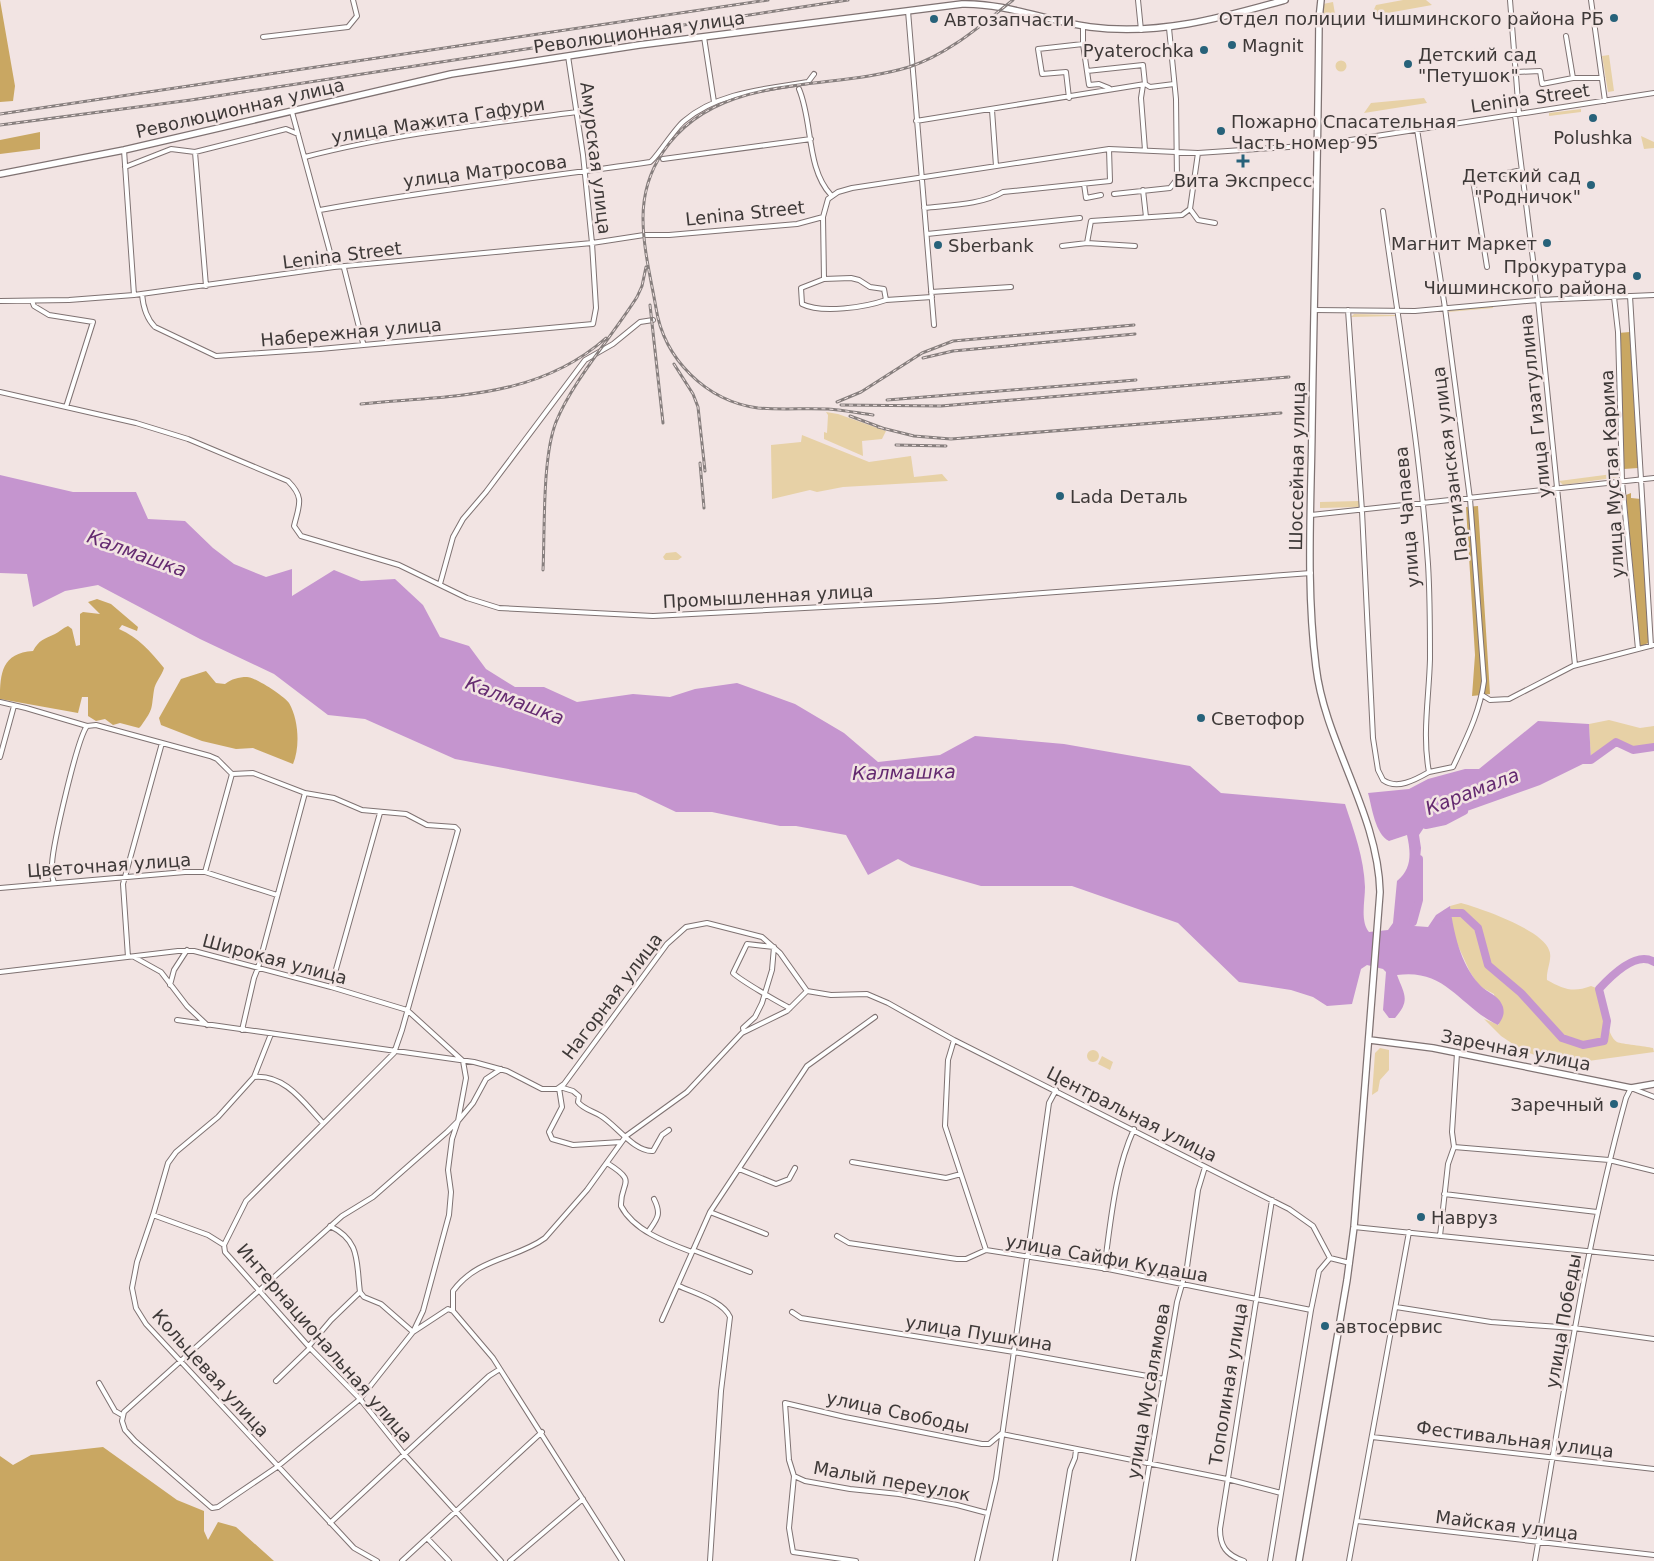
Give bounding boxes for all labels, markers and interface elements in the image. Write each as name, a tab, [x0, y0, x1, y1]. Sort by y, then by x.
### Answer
street label: Революционная улица	[532, 7, 746, 57]
place label: Отдел полиции Чишминского района РБ	[1219, 8, 1604, 29]
place label: Автозапчасти	[944, 9, 1075, 30]
marker: Отдел полиции Чишминского района РБ	[1608, 12, 1620, 24]
marker: Автозапчасти	[928, 13, 940, 25]
place label: Magnit	[1242, 35, 1303, 56]
marker: Magnit	[1226, 39, 1238, 51]
place label: Pyaterochka	[1083, 40, 1194, 61]
marker: Pyaterochka	[1198, 44, 1210, 56]
place label: Детский сад "Петушок"	[1418, 44, 1537, 86]
marker: Детский сад "Петушок"	[1402, 58, 1414, 70]
street label: Революционная улица	[134, 74, 346, 142]
street label: Lenina Street	[1469, 79, 1591, 117]
street label: Амурская улица	[576, 81, 616, 235]
street label: улица Мажита Гафури	[330, 93, 546, 147]
place label: Пожарно Спасательная Часть номер 95	[1231, 111, 1456, 153]
marker: Polushka	[1587, 112, 1599, 124]
marker: Пожарно Спасательная Часть номер 95	[1215, 125, 1227, 137]
place label: Polushka	[1553, 127, 1633, 148]
street label: улица Матросова	[402, 151, 568, 191]
marker: Вита Экспресс	[1237, 155, 1249, 167]
place label: Детский сад "Родничок"	[1462, 165, 1581, 207]
place label: Вита Экспресс	[1174, 170, 1312, 191]
marker: Детский сад "Родничок"	[1585, 179, 1597, 191]
street label: Lenina Street	[684, 196, 806, 230]
place label: Магнит Маркет	[1391, 233, 1537, 254]
place label: Sberbank	[948, 235, 1034, 256]
street label: Lenina Street	[281, 237, 403, 273]
marker: Магнит Маркет	[1541, 237, 1553, 249]
marker: Sberbank	[932, 239, 944, 251]
place label: Прокуратура Чишминского района	[1424, 256, 1627, 298]
marker: Прокуратура Чишминского района	[1631, 270, 1643, 282]
street label: улица Гизатуллина	[1515, 313, 1555, 499]
street label: Набережная улица	[259, 314, 443, 350]
street label: Партизанская улица	[1428, 365, 1472, 563]
street label: улица Мустая Карима	[1596, 369, 1628, 579]
street label: Шоссейная улица	[1285, 381, 1309, 551]
street label: улица Чапаева	[1390, 445, 1424, 589]
place label: Lada Dеталь	[1070, 486, 1188, 507]
marker: Lada Dеталь	[1054, 490, 1066, 502]
water label: Калмашка	[84, 525, 190, 581]
street label: Промышленная улица	[662, 580, 874, 612]
water label: Калмашка	[463, 671, 567, 729]
place label: Светофор	[1211, 708, 1305, 729]
marker: Светофор	[1195, 712, 1207, 724]
water label: Калмашка	[852, 760, 956, 784]
water label: Карамала	[1422, 763, 1522, 819]
street label: Цветочная улица	[26, 849, 192, 881]
street label: Нагорная улица	[558, 929, 666, 1063]
street label: Широкая улица	[200, 930, 350, 988]
street label: Заречная улица	[1439, 1025, 1593, 1075]
street label: Центральная улица	[1043, 1062, 1221, 1166]
place label: Заречный	[1511, 1094, 1604, 1115]
marker: Заречный	[1608, 1098, 1620, 1110]
place label: Навруз	[1431, 1207, 1498, 1228]
marker: Навруз	[1415, 1211, 1427, 1223]
street label: улица Сайфи Кудаша	[1004, 1230, 1210, 1286]
street label: Интернациональная улица	[233, 1239, 417, 1447]
street label: улица Победы	[1541, 1252, 1585, 1390]
street label: улица Мусалямова	[1122, 1301, 1174, 1481]
street label: Тополиная улица	[1205, 1301, 1251, 1468]
street label: Кольцевая улица	[148, 1305, 274, 1441]
street label: улица Пушкина	[904, 1311, 1054, 1355]
place label: автосервис	[1335, 1316, 1443, 1337]
marker: автосервис	[1319, 1320, 1331, 1332]
street label: улица Свободы	[824, 1387, 972, 1437]
street label: Фестивальная улица	[1415, 1416, 1615, 1462]
street label: Малый переулок	[812, 1457, 972, 1505]
street label: Майская улица	[1434, 1506, 1580, 1544]

